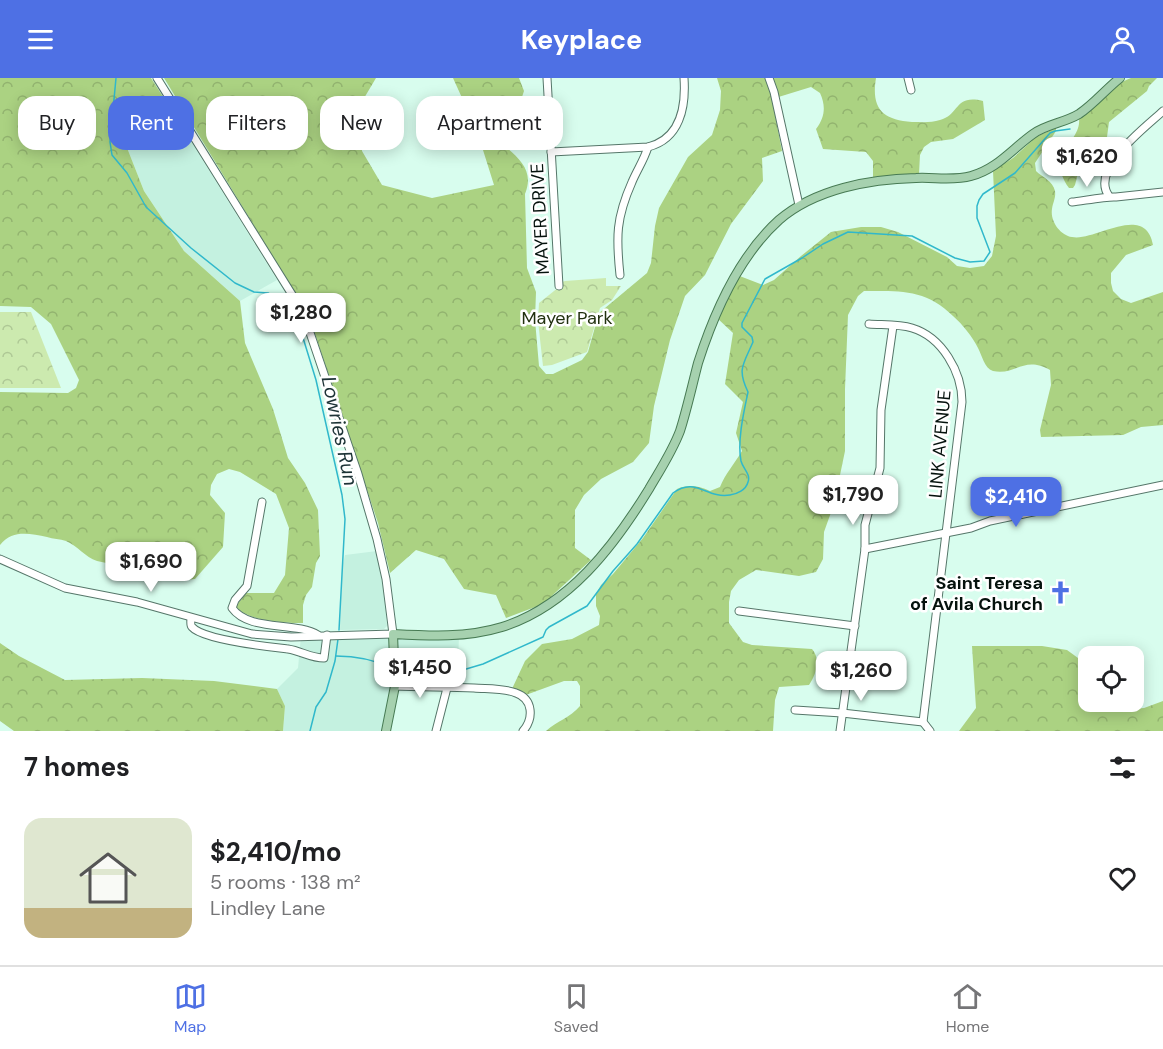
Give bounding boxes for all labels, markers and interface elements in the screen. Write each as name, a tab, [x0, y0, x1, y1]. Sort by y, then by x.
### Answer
text: Keyplace	[521, 22, 642, 57]
icon: menu	[24, 23, 57, 56]
icon: person	[1106, 23, 1139, 56]
chip: Buy	[18, 96, 96, 150]
chip: Rent	[108, 96, 194, 150]
chip: Filters	[206, 96, 308, 150]
chip: New	[320, 96, 404, 150]
chip: Apartment	[416, 96, 563, 150]
pin: $1,620	[1038, 137, 1136, 188]
text: $1,620	[1056, 143, 1118, 169]
street label: MAYER DRIVE	[525, 163, 555, 275]
pin: $1,280	[252, 293, 350, 344]
text: $1,280	[270, 299, 332, 325]
park label: Mayer Park	[521, 306, 613, 330]
water label: Lowries Run	[316, 374, 364, 488]
street label: LINK AVENUE	[923, 389, 957, 499]
pin: $1,790	[804, 475, 902, 526]
pin: $2,410	[967, 477, 1065, 528]
text: $1,790	[822, 481, 884, 507]
text: $2,410	[985, 483, 1047, 509]
pin: $1,690	[102, 542, 200, 593]
text: $1,690	[119, 548, 183, 574]
place label: Saint Teresa of Avila Church	[910, 571, 1043, 616]
church icon: Saint Teresa of Avila Church	[1048, 580, 1074, 606]
map controls	[1078, 646, 1144, 712]
button: locate	[1078, 646, 1144, 712]
pin: $1,450	[371, 648, 469, 699]
pin: $1,260	[812, 651, 910, 702]
text: $1,450	[388, 654, 452, 680]
text: $1,260	[830, 657, 892, 683]
text: 7 homes	[24, 750, 130, 784]
icon: filters	[1106, 751, 1139, 784]
text: $2,410/mo	[210, 835, 342, 869]
icon: home	[72, 842, 144, 914]
icon: heart	[1106, 862, 1139, 895]
text: 5 rooms · 138 m²	[210, 869, 361, 895]
text: Lindley Lane	[210, 895, 325, 921]
tab: Map	[174, 980, 207, 1037]
tab: Saved	[554, 980, 599, 1037]
tab: Home	[946, 980, 989, 1037]

